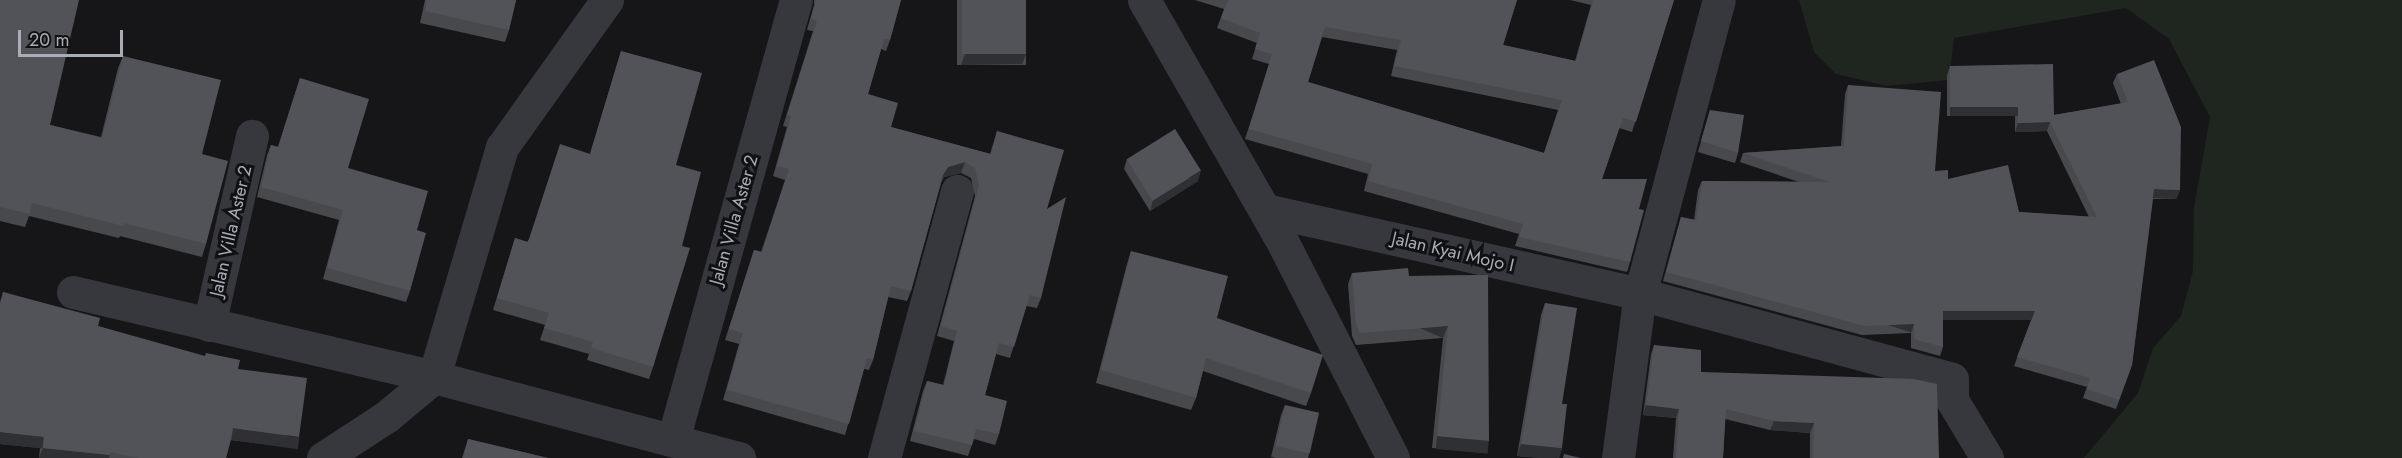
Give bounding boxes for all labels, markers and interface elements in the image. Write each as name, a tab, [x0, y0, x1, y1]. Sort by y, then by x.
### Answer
scale bar	[21, 18, 126, 56]
text: 20 m	[29, 27, 69, 53]
street label: Jalan Villa Aster 2	[705, 153, 763, 287]
street label: Jalan Villa Aster 2	[205, 163, 257, 299]
street label: Jalan Kyai Mojo I	[1390, 227, 1516, 277]

